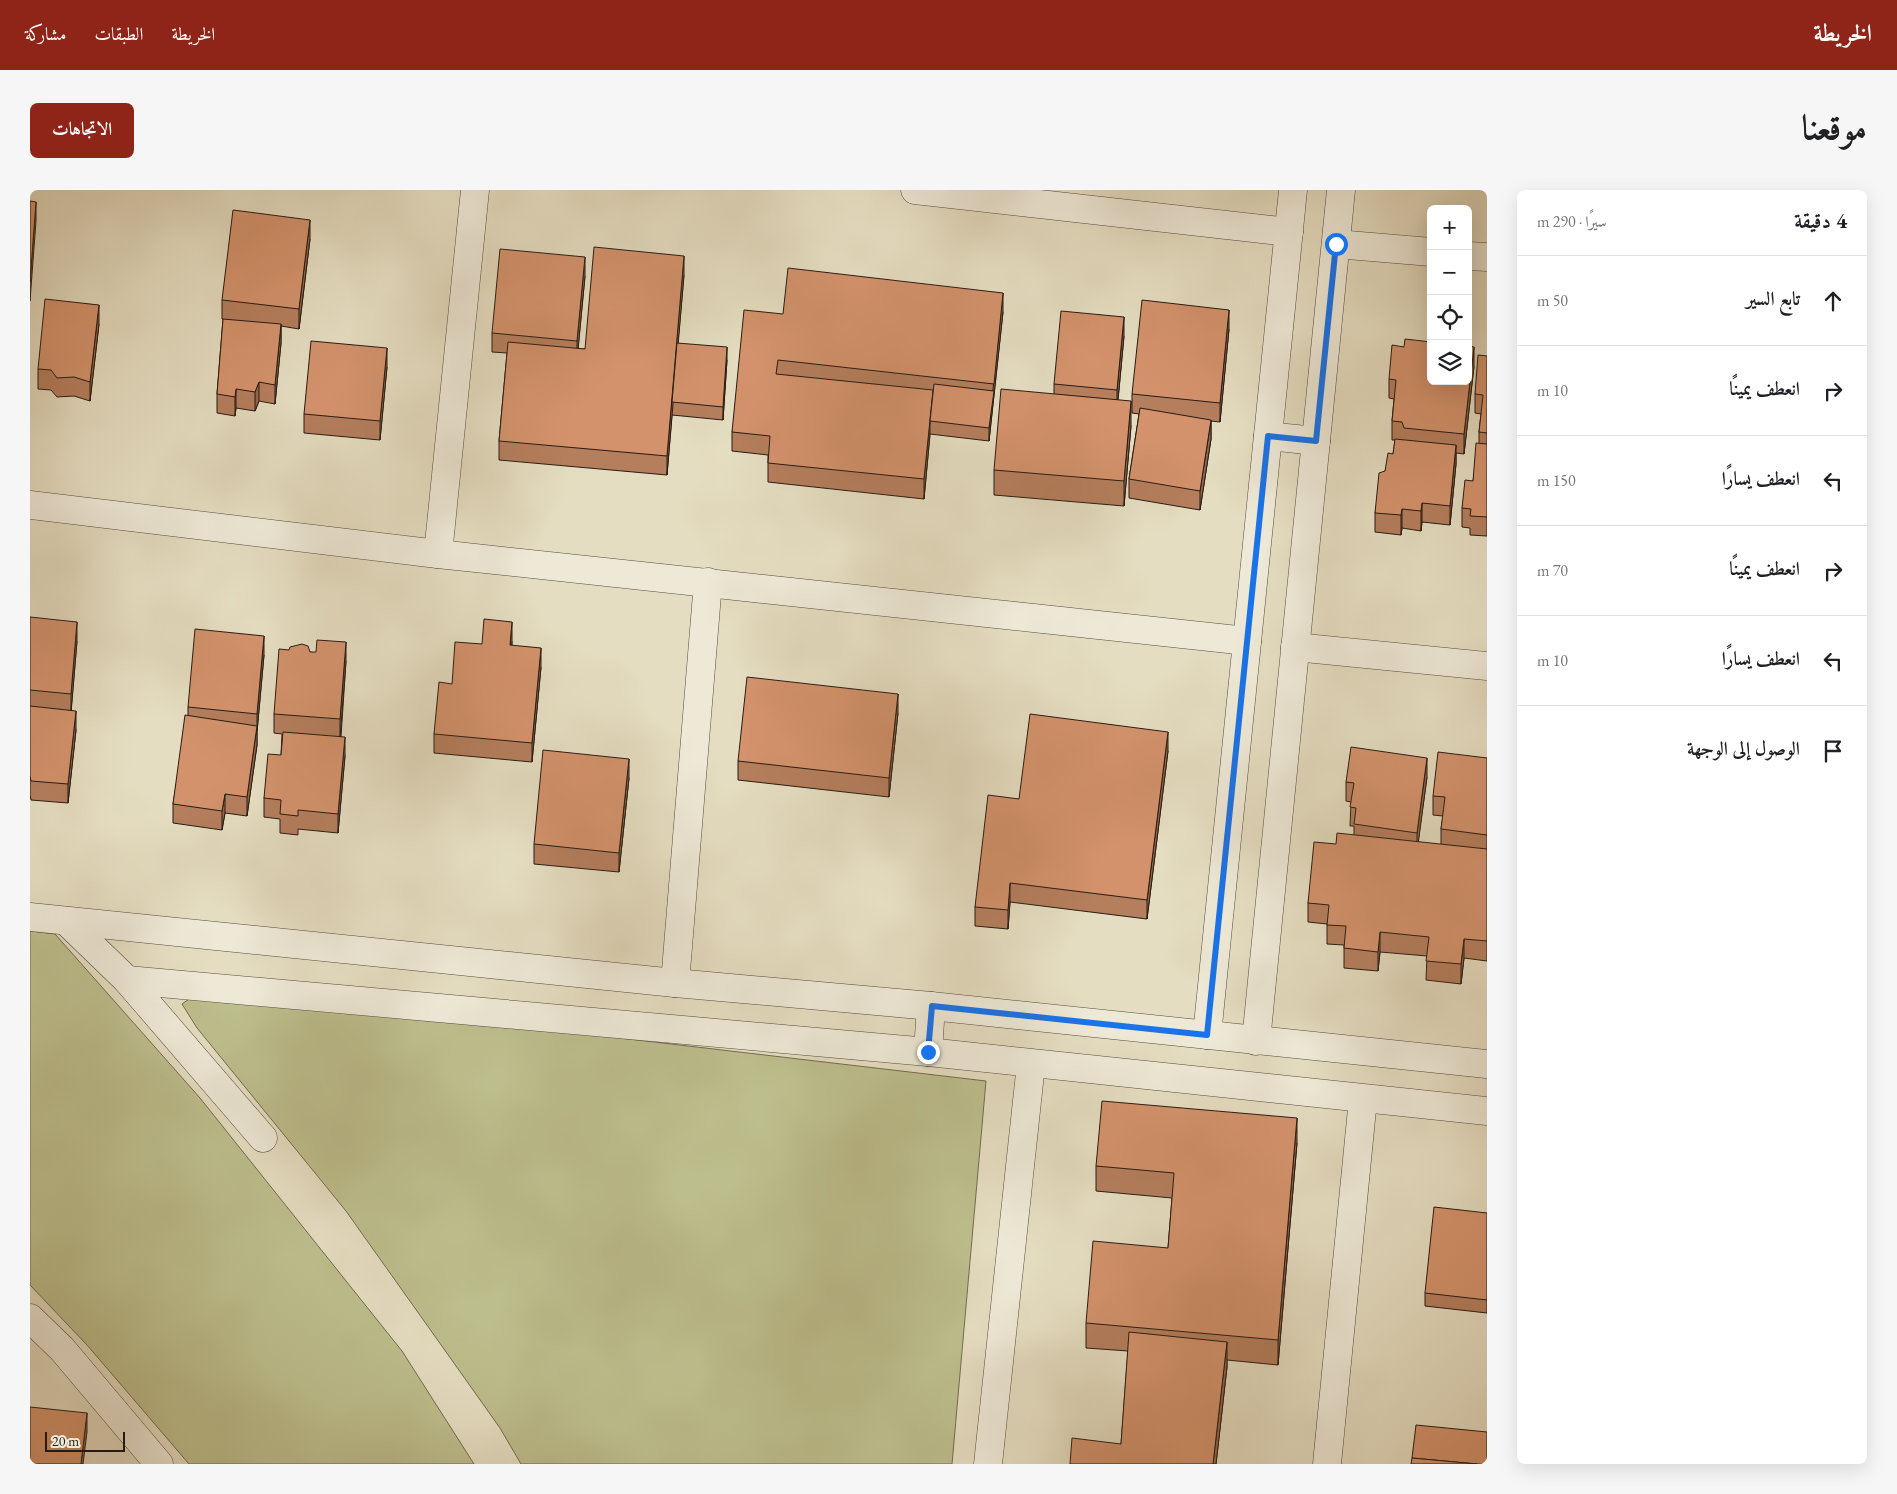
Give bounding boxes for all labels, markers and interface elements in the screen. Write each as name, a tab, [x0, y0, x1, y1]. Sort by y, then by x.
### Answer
text: الخريطة	[1814, 17, 1872, 48]
text: مشاركة	[25, 22, 66, 45]
text: الطبقات	[94, 22, 143, 45]
text: الخريطة	[171, 22, 215, 45]
button: الاتجاهات	[30, 103, 134, 158]
text: موقعنا	[1802, 104, 1867, 149]
map controls	[1427, 205, 1472, 385]
button: +	[1427, 205, 1472, 250]
text: 4 دقيقة	[1794, 207, 1847, 234]
text: سيرًا · 290 m	[1537, 211, 1607, 232]
route start	[1325, 233, 1348, 256]
button: −	[1427, 250, 1472, 295]
text: تابع السير	[1746, 286, 1800, 311]
icon: ahead	[1819, 287, 1847, 315]
text: 50 m	[1537, 290, 1568, 311]
button: locate	[1427, 295, 1472, 340]
button: layers	[1427, 340, 1472, 385]
text: انعطف يمينًا	[1729, 376, 1800, 401]
icon: right	[1819, 377, 1847, 405]
text: 10 m	[1537, 380, 1568, 401]
text: انعطف يسارًا	[1722, 466, 1800, 491]
icon: left	[1819, 467, 1847, 495]
text: 150 m	[1537, 470, 1576, 491]
text: انعطف يمينًا	[1729, 556, 1800, 581]
icon: right	[1819, 557, 1847, 585]
text: 70 m	[1537, 560, 1568, 581]
text: انعطف يسارًا	[1722, 646, 1800, 671]
icon: left	[1819, 647, 1847, 675]
text: 10 m	[1537, 650, 1568, 671]
text: الوصول إلى الوجهة	[1687, 736, 1800, 761]
icon: arrive	[1819, 737, 1847, 765]
route end	[917, 1041, 940, 1064]
scale bar	[45, 1429, 125, 1452]
text: 20 m	[52, 1432, 79, 1450]

